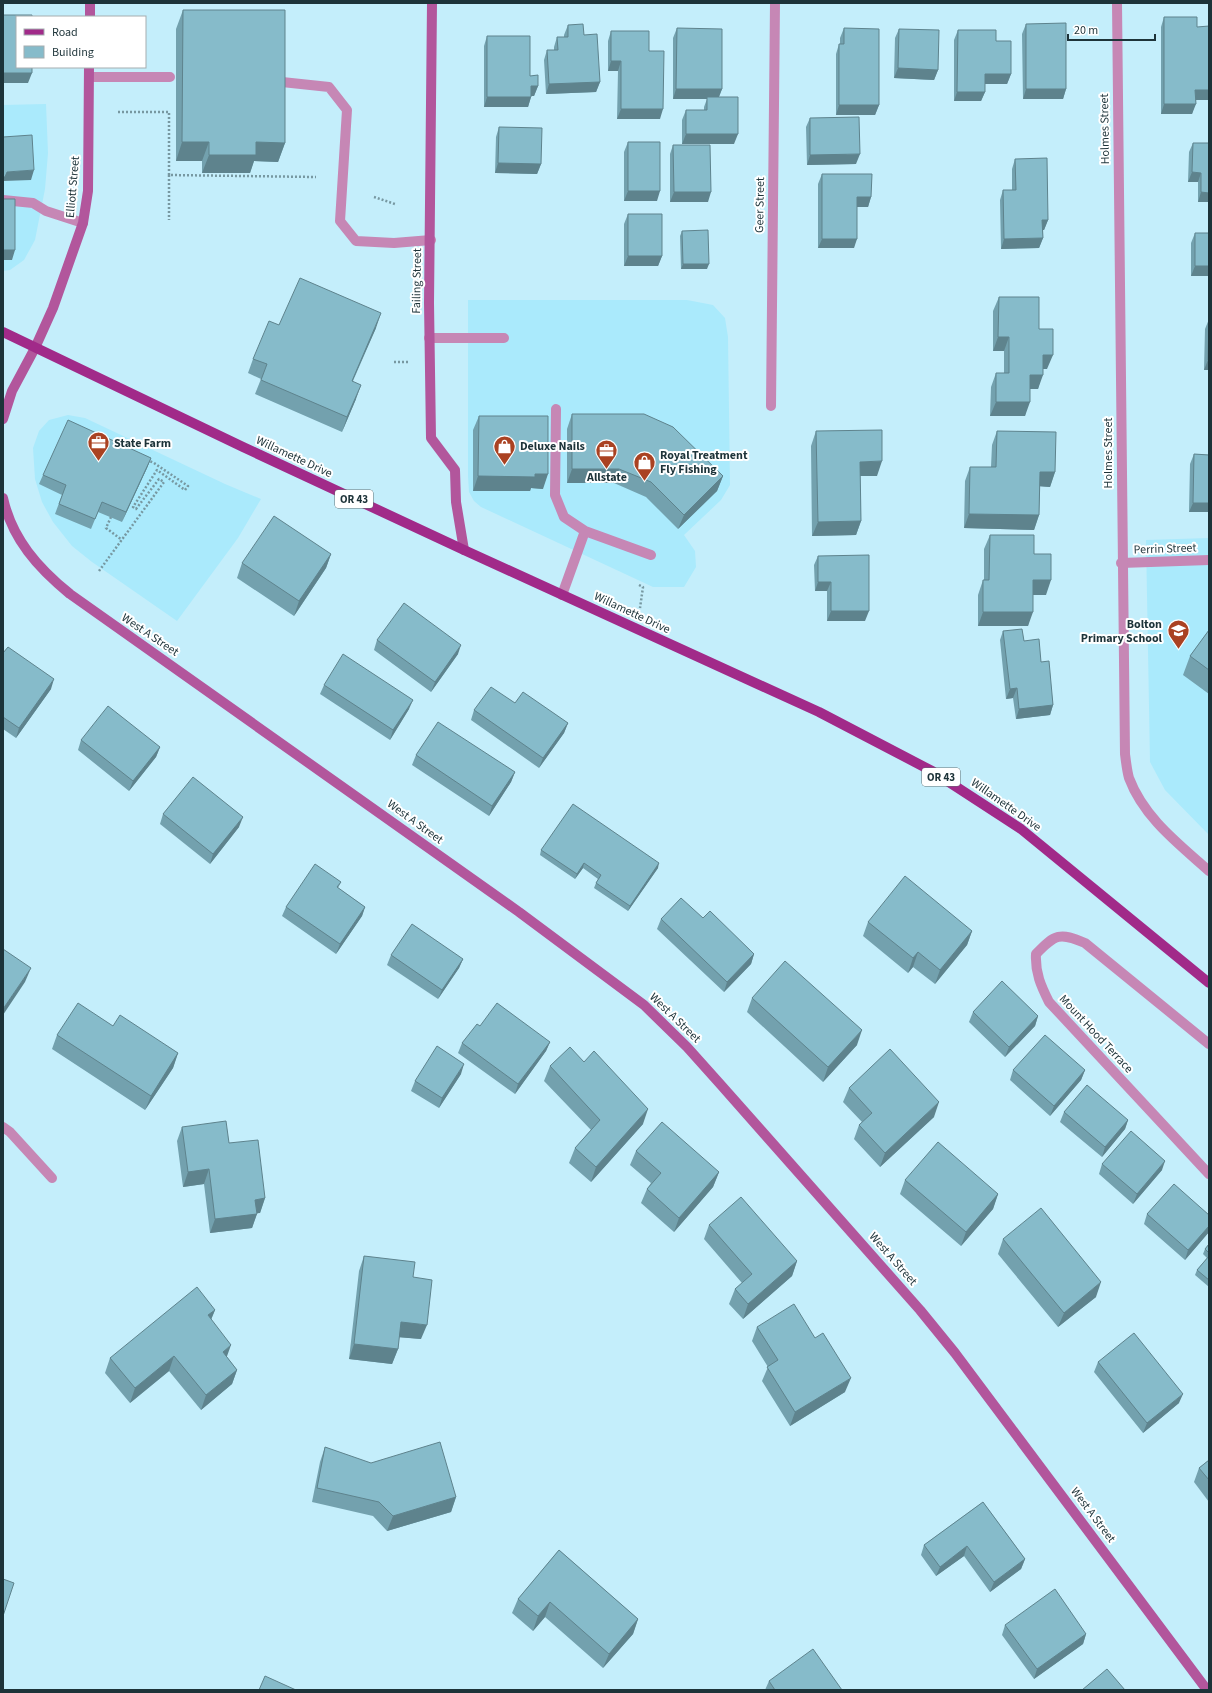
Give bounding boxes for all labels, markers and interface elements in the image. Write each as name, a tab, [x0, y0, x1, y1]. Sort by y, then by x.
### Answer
legend	[16, 16, 146, 68]
scale bar	[1068, 16, 1155, 42]
text: 20 m	[1074, 22, 1098, 39]
text: Road	[52, 24, 78, 41]
text: Building	[52, 44, 94, 61]
street label: Holmes Street	[1096, 93, 1114, 165]
street label: Elliott Street	[62, 155, 84, 219]
street label: Geer Street	[751, 177, 769, 233]
street label: Failing Street	[408, 248, 426, 314]
street label: Holmes Street	[1100, 418, 1117, 488]
office icon: State Farm	[86, 430, 112, 463]
street label: Willamette Drive	[253, 432, 335, 482]
shop icon: Deluxe Nails	[491, 433, 517, 466]
place label: State Farm	[114, 435, 171, 452]
office icon: Allstate	[594, 437, 620, 470]
place label: Deluxe Nails	[520, 438, 585, 455]
place label: Royal Treatment Fly Fishing	[660, 447, 748, 478]
shop icon: Royal Treatment Fly Fishing	[631, 449, 657, 482]
place label: Allstate	[586, 469, 627, 486]
road number: OR 43	[335, 490, 373, 508]
street label: Perrin Street	[1133, 539, 1197, 559]
street label: Willamette Drive	[591, 588, 673, 638]
street label: West A Street	[118, 610, 182, 660]
place label: Bolton Primary School	[1081, 616, 1163, 647]
school or university icon: Bolton Primary School	[1165, 618, 1191, 651]
road number: OR 43	[922, 768, 960, 786]
street label: Willamette Drive	[967, 774, 1045, 836]
street label: West A Street	[383, 796, 447, 848]
street label: West A Street	[645, 989, 705, 1047]
street label: Mount Hood Terrace	[1055, 991, 1137, 1077]
street label: West A Street	[865, 1229, 921, 1289]
street label: West A Street	[1066, 1484, 1120, 1546]

